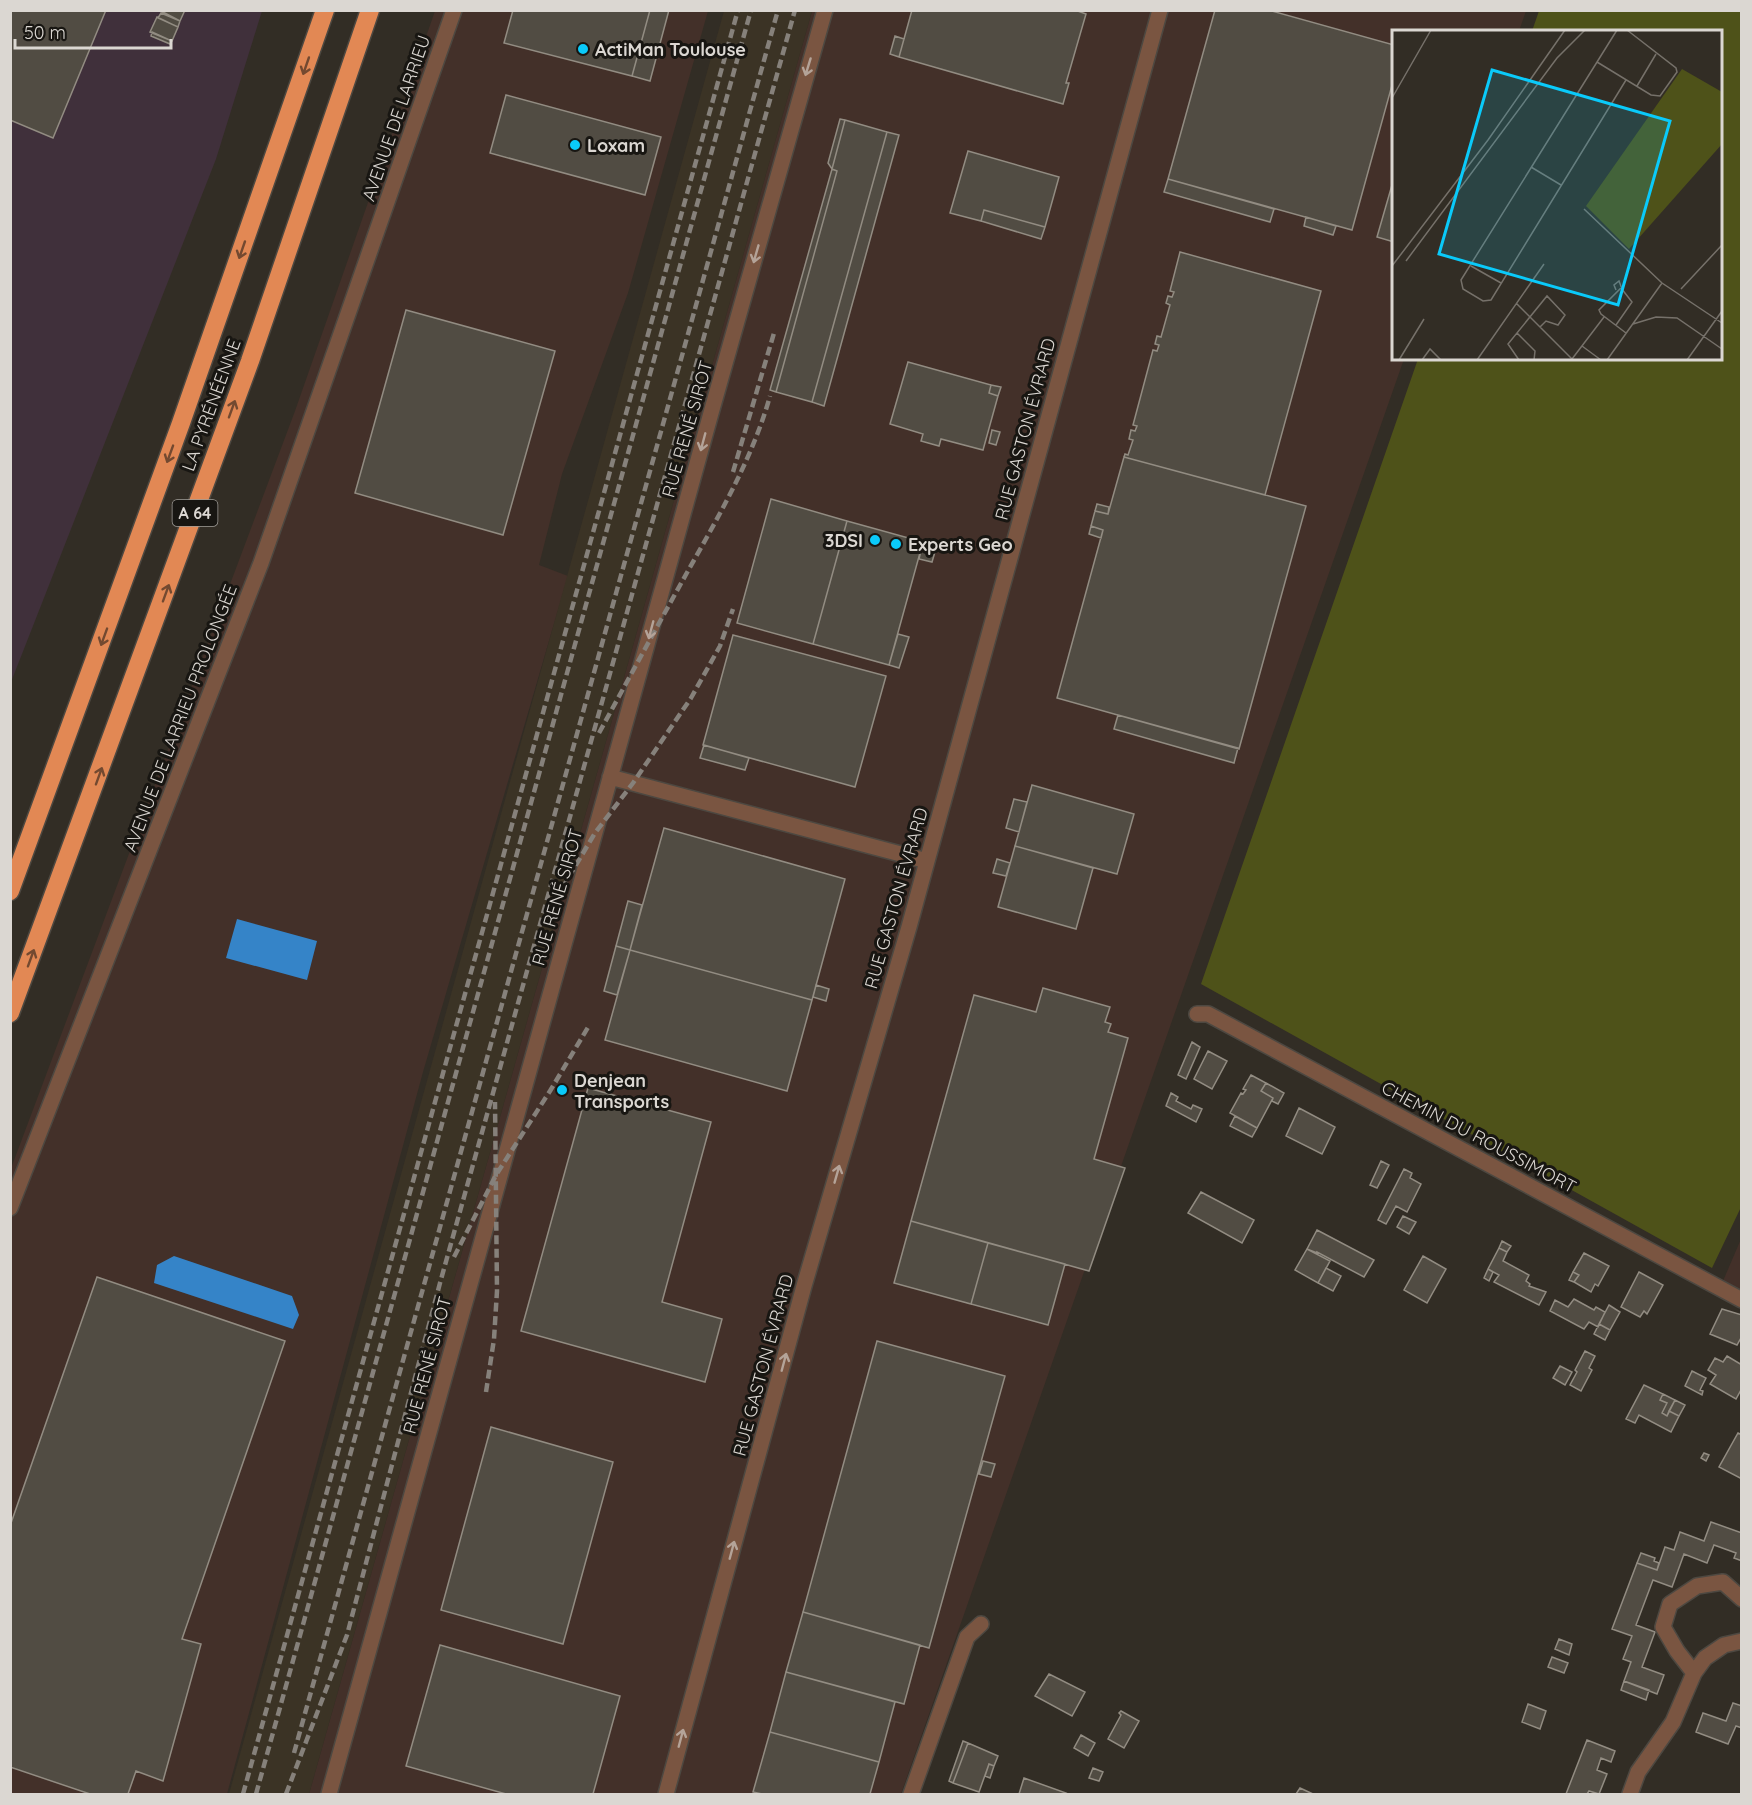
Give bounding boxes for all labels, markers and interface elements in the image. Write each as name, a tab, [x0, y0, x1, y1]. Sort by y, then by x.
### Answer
scale bar	[15, 12, 171, 50]
text: 50 m	[24, 21, 66, 44]
inset map	[1392, 30, 1722, 360]
street label: AVENUE DE LARRIEU	[357, 32, 435, 204]
place label: ActiMan Toulouse	[595, 38, 746, 61]
marker: ActiMan Toulouse	[576, 42, 590, 56]
one-way arrow	[300, 56, 311, 75]
one-way arrow	[802, 57, 813, 76]
place label: Loxam	[587, 134, 645, 157]
marker: Loxam	[568, 138, 582, 152]
one-way arrow	[235, 240, 246, 259]
one-way arrow	[750, 244, 761, 263]
street label: RUE GASTON ÉVRARD	[990, 335, 1060, 523]
street label: LA PYRÉNÉENNE	[176, 336, 246, 474]
street label: RUE RENÉ SIROT	[656, 358, 718, 500]
one-way arrow	[228, 400, 239, 419]
one-way arrow	[697, 432, 709, 451]
one-way arrow	[164, 444, 175, 463]
road number: A 64	[172, 500, 218, 526]
place label: 3DSI	[825, 529, 863, 552]
marker: 3DSI	[868, 533, 882, 547]
place label: Experts Geo	[908, 533, 1013, 556]
marker: Experts Geo	[889, 537, 903, 551]
street label: AVENUE DE LARRIEU PROLONGÉE	[118, 581, 242, 855]
one-way arrow	[161, 584, 172, 602]
one-way arrow	[645, 620, 656, 639]
one-way arrow	[98, 627, 109, 646]
one-way arrow	[94, 767, 105, 785]
street label: RUE GASTON ÉVRARD	[859, 805, 933, 991]
street label: RUE RENÉ SIROT	[526, 826, 588, 968]
one-way arrow	[26, 950, 37, 968]
place label: Denjean Transports	[574, 1069, 670, 1113]
street label: CHEMIN DU ROUSSIMORT	[1378, 1076, 1580, 1198]
marker: Denjean Transports	[555, 1083, 569, 1097]
one-way arrow	[832, 1165, 843, 1184]
street label: RUE GASTON ÉVRARD	[728, 1271, 798, 1459]
street label: RUE RENÉ SIROT	[398, 1294, 456, 1436]
one-way arrow	[779, 1353, 790, 1372]
one-way arrow	[727, 1541, 739, 1560]
one-way arrow	[676, 1729, 688, 1748]

